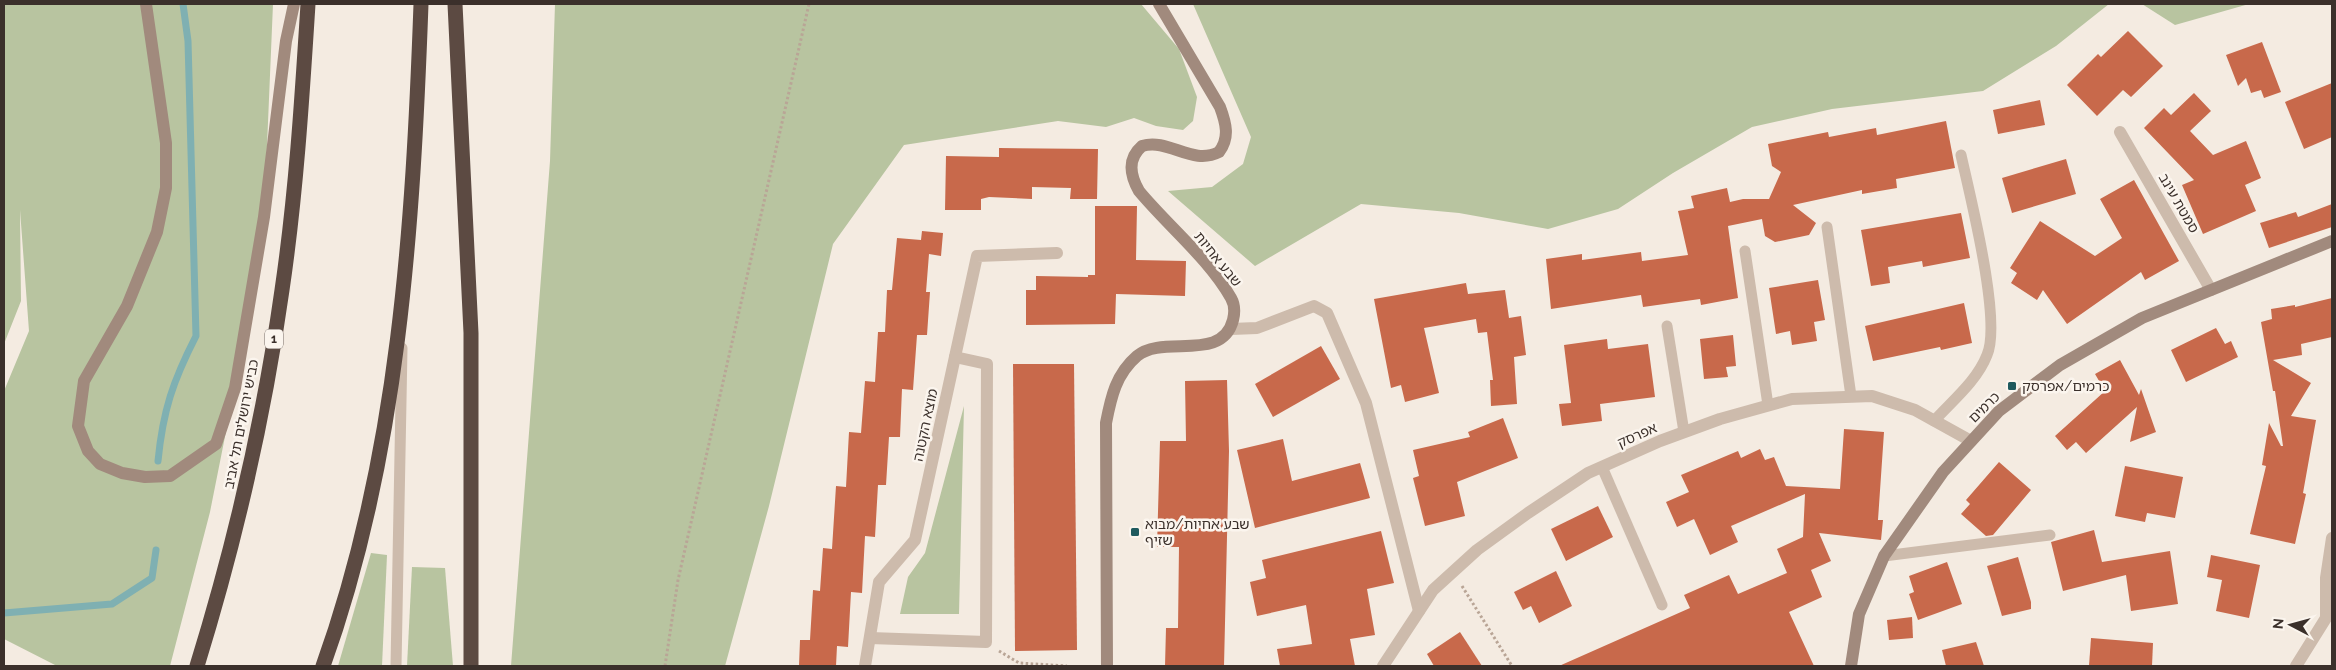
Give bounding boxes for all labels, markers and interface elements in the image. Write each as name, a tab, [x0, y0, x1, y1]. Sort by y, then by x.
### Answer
street label: סמטת עינב	[2156, 170, 2202, 236]
street label: שבע אחיות	[1191, 228, 1245, 290]
road number: 1	[265, 329, 283, 348]
street label: כביש ירושלים תל אביב	[221, 358, 261, 490]
place label: כרמים/אפרסק	[2022, 378, 2109, 394]
marker: כרמים/אפרסק	[2006, 380, 2018, 392]
street label: מוצא הקטנה	[909, 387, 941, 463]
street label: כרמים	[1965, 388, 2003, 426]
street label: אפרסק	[1615, 419, 1660, 451]
place label: שבע אחיות/מבוא שזיף	[1145, 516, 1250, 548]
marker: שבע אחיות/מבוא שזיף	[1129, 526, 1141, 538]
north arrow	[2266, 600, 2316, 650]
text: N	[2270, 617, 2287, 630]

